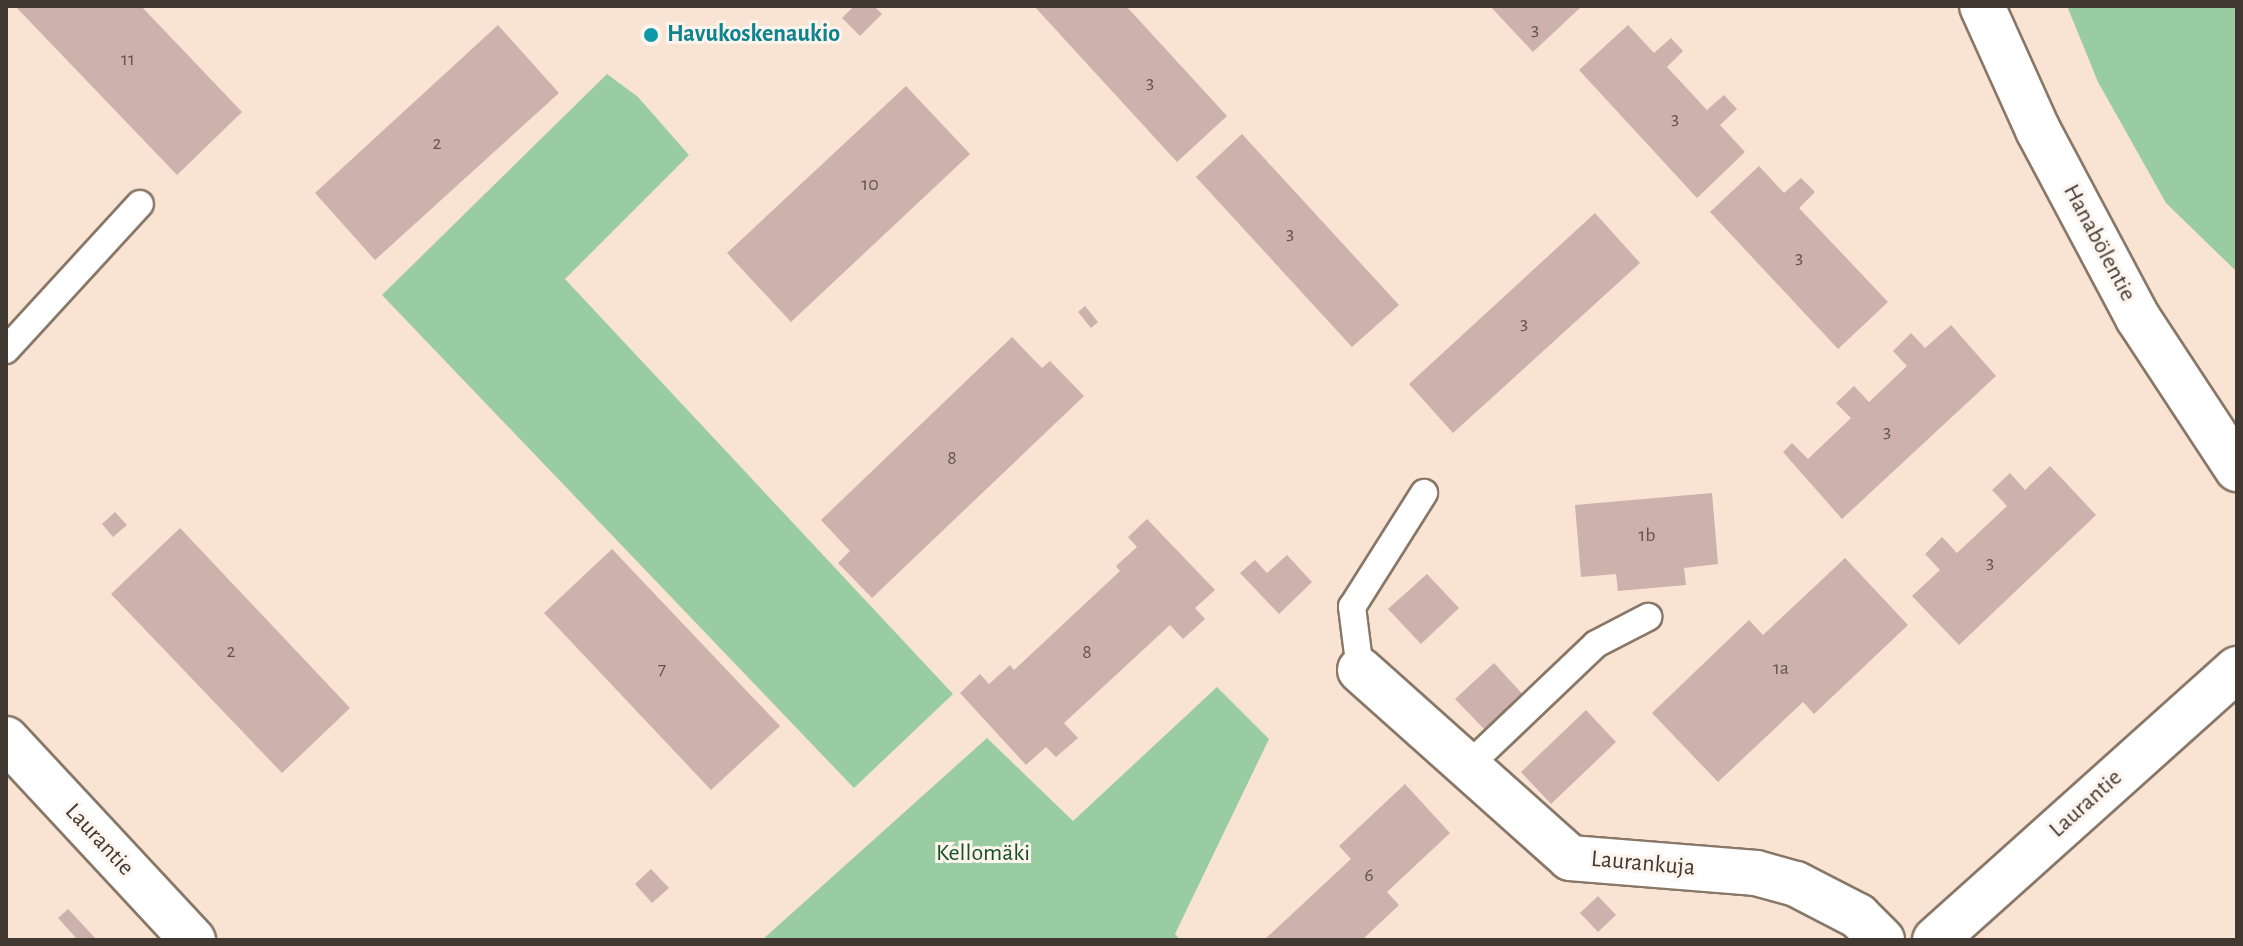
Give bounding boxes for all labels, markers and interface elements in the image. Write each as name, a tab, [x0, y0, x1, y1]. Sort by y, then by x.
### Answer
house number: 3	[1531, 17, 1539, 41]
place label: Havukoskenaukio	[667, 21, 840, 49]
marker: Havukoskenaukio	[642, 26, 660, 44]
house number: 11	[121, 47, 135, 71]
house number: 3	[1146, 70, 1154, 94]
house number: 3	[1671, 106, 1679, 130]
house number: 2	[432, 131, 442, 155]
house number: 10	[861, 172, 879, 196]
street label: Hanabölentie	[2056, 180, 2142, 306]
house number: 3	[1286, 221, 1294, 245]
house number: 3	[1795, 245, 1803, 269]
house number: 3	[1520, 311, 1528, 335]
house number: 3	[1883, 419, 1891, 443]
house number: 8	[947, 446, 957, 470]
house number: 1b	[1638, 523, 1656, 547]
house number: 3	[1986, 550, 1994, 574]
house number: 2	[226, 639, 236, 663]
house number: 8	[1082, 640, 1092, 664]
house number: 1a	[1773, 656, 1789, 680]
house number: 7	[658, 657, 666, 681]
street label: Laurantie	[2044, 764, 2128, 844]
street label: Laurantie	[58, 798, 140, 882]
park label: Kellomäki	[936, 840, 1030, 868]
street label: Laurankuja	[1590, 845, 1696, 883]
house number: 6	[1364, 863, 1374, 887]

